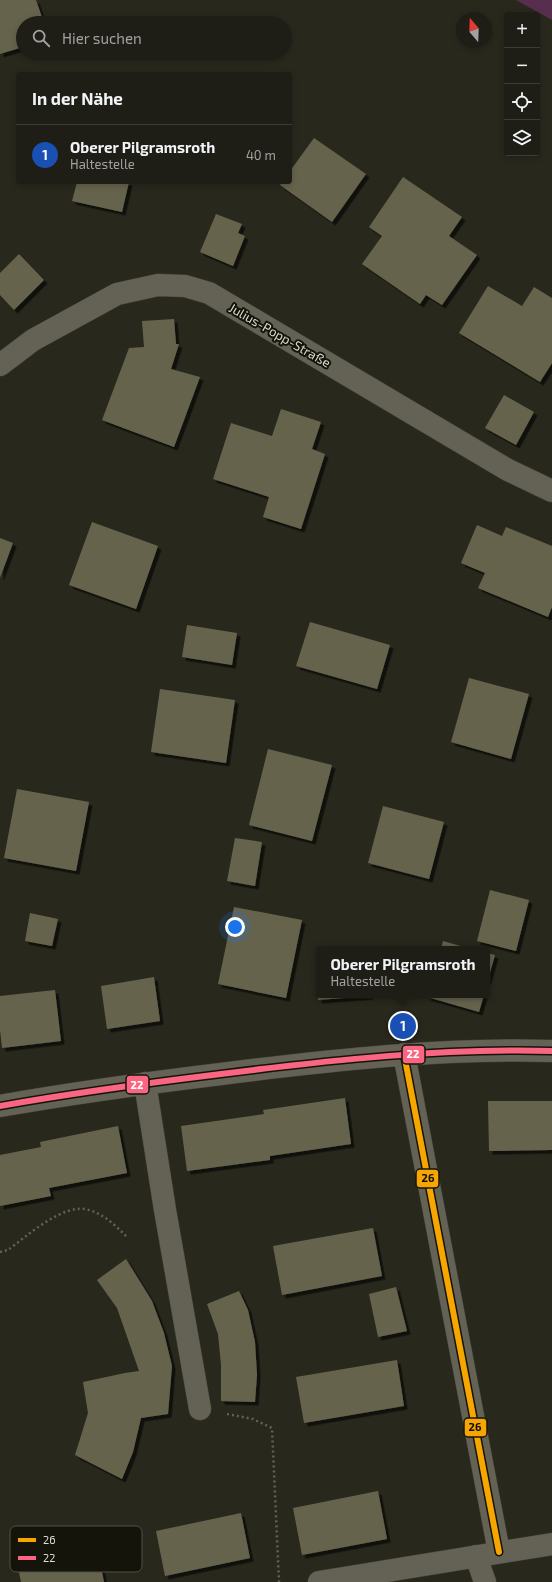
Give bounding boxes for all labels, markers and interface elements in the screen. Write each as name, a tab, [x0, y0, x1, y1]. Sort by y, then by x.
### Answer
north arrow	[456, 12, 492, 48]
map controls	[504, 12, 540, 156]
button: +	[504, 12, 540, 48]
search box	[16, 16, 292, 60]
icon: search	[30, 27, 52, 49]
text: Hier suchen	[62, 29, 142, 47]
button: −	[504, 48, 540, 84]
button: locate	[504, 84, 540, 120]
text: In der Nähe	[32, 88, 123, 108]
button: layers	[504, 120, 540, 156]
text: Oberer Pilgramsroth	[70, 138, 215, 156]
text: 1	[42, 147, 48, 163]
text: 40 m	[246, 147, 276, 163]
text: Haltestelle	[70, 156, 135, 172]
street label: Julius-Popp-Straße	[226, 299, 334, 371]
your location	[225, 917, 245, 937]
popup	[316, 946, 490, 998]
text: Oberer Pilgramsroth	[330, 955, 476, 973]
text: Haltestelle	[330, 973, 395, 989]
pin: 1	[390, 1011, 416, 1041]
line badge: 22	[402, 1045, 425, 1064]
text: 22	[407, 1047, 419, 1060]
line badge: 22	[126, 1075, 149, 1094]
text: 22	[131, 1078, 143, 1091]
line badge: 26	[416, 1169, 439, 1188]
text: 26	[422, 1171, 435, 1184]
line badge: 26	[464, 1418, 487, 1437]
text: 26	[469, 1420, 482, 1433]
legend	[10, 1526, 142, 1572]
text: 26	[43, 1533, 55, 1546]
text: 22	[43, 1551, 55, 1564]

